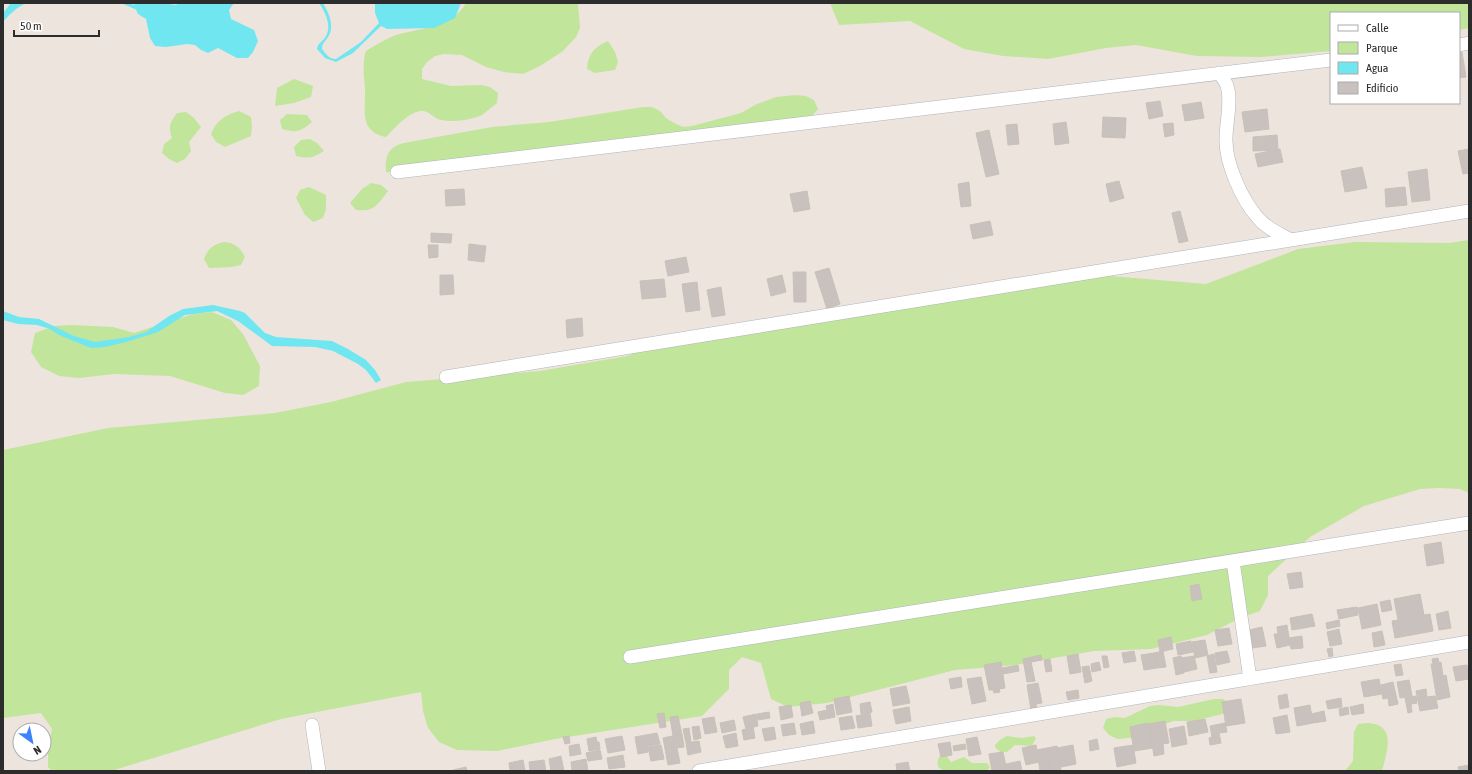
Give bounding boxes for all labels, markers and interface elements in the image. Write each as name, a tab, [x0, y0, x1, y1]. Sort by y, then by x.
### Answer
scale bar	[14, 12, 99, 38]
legend	[1330, 12, 1460, 104]
text: 50 m	[20, 19, 42, 33]
text: Calle	[1366, 21, 1389, 35]
text: Parque	[1366, 41, 1398, 55]
text: Agua	[1366, 61, 1388, 75]
text: Edificio	[1366, 81, 1399, 95]
north arrow	[12, 722, 52, 762]
text: N	[31, 744, 43, 757]

